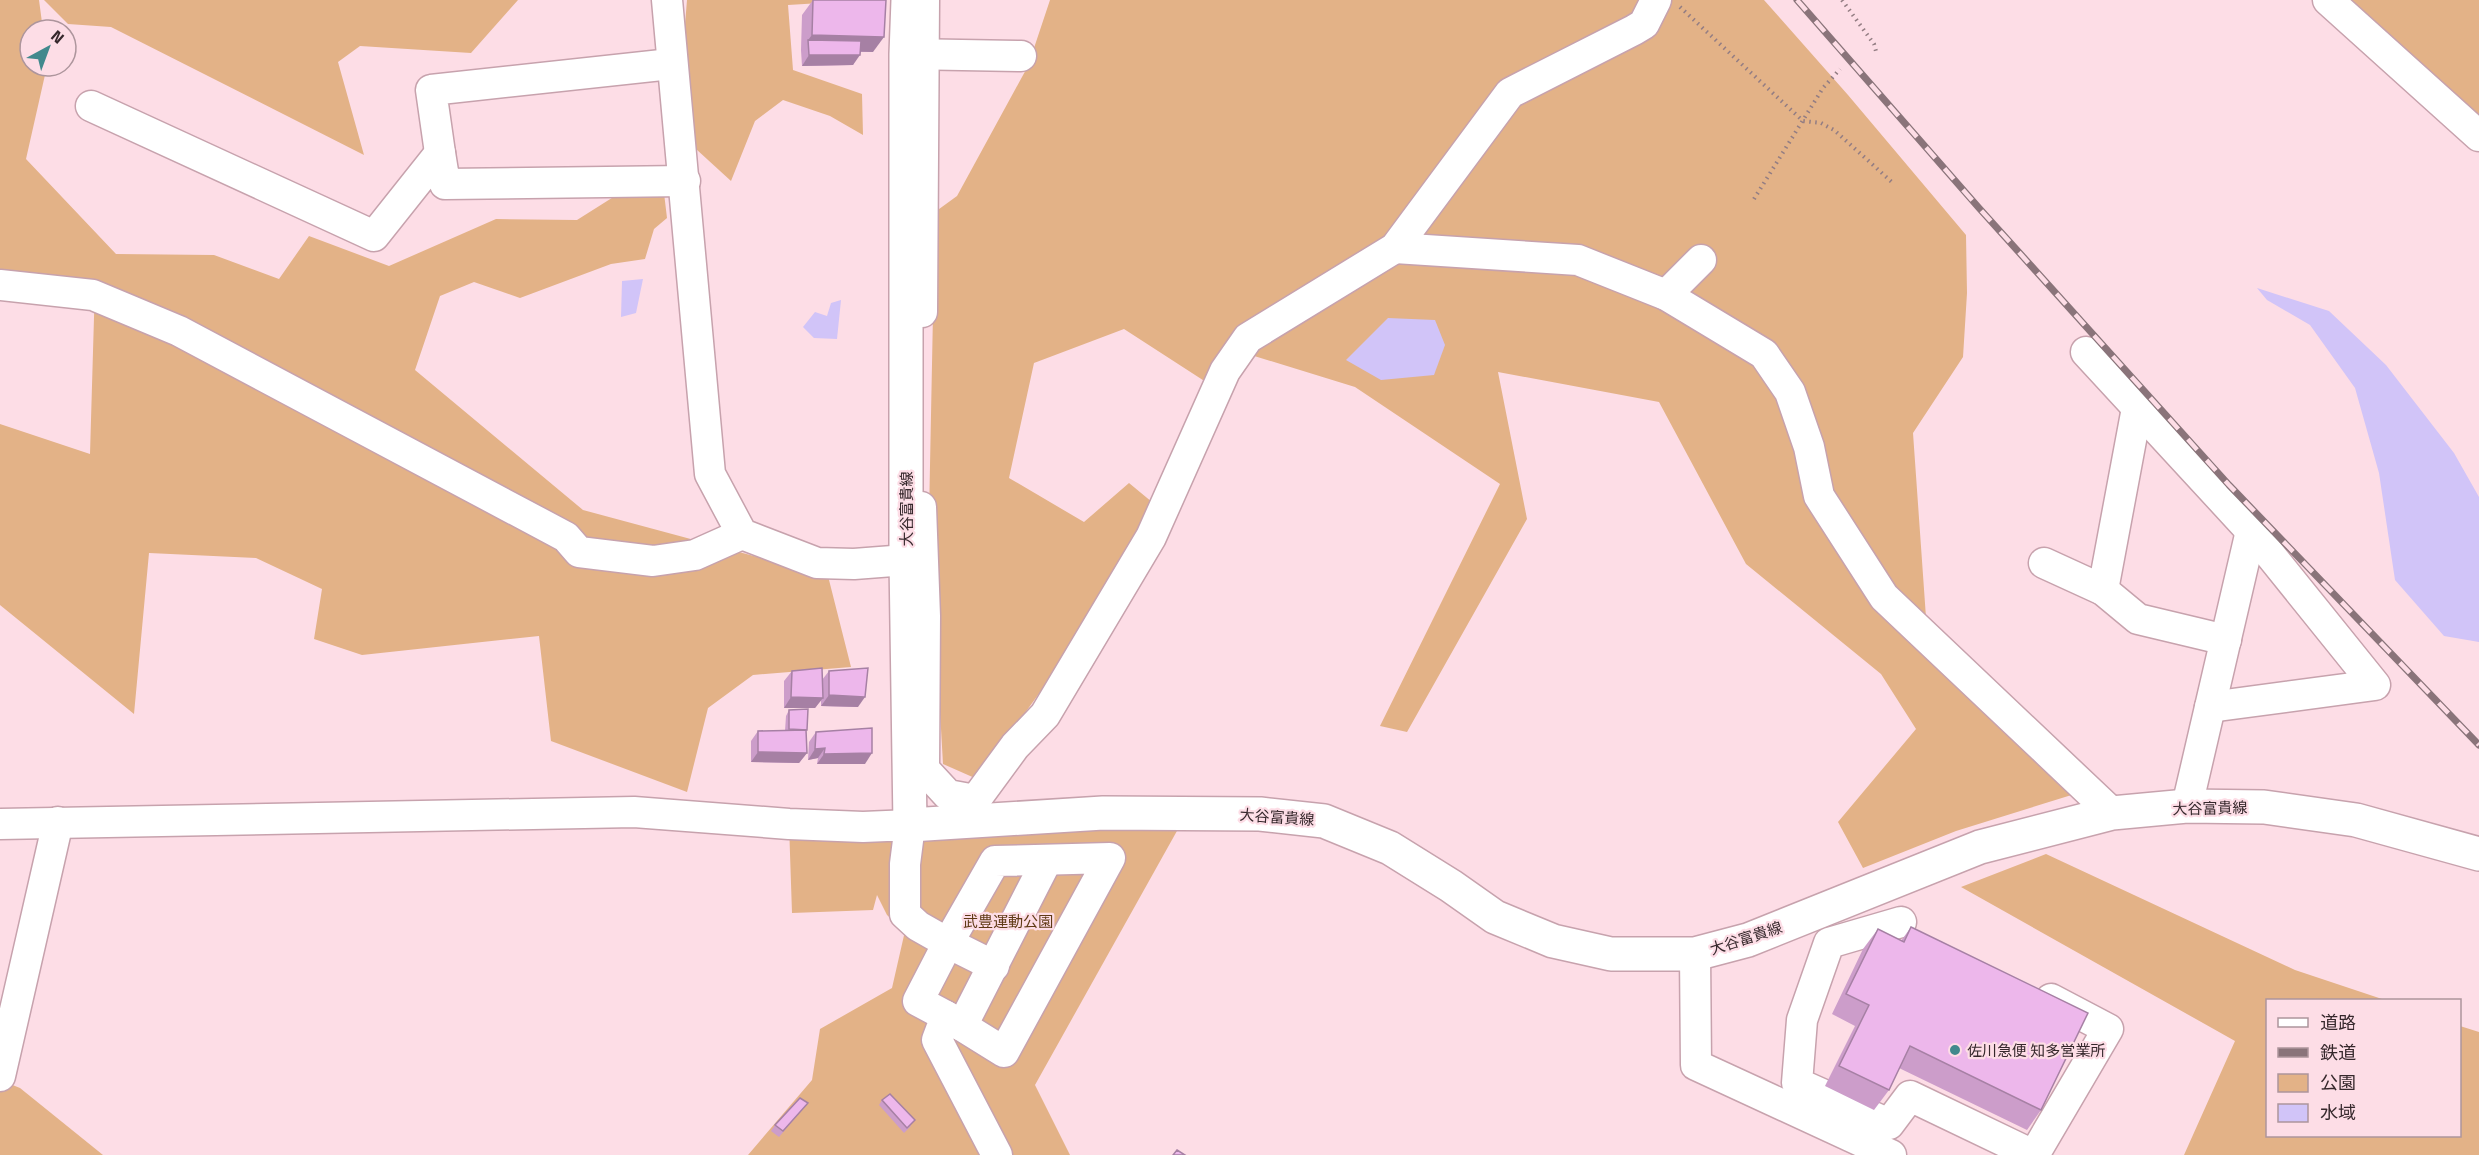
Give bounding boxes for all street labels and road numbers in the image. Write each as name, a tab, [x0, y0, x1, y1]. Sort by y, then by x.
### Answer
street label: 大谷富貴線	[895, 471, 918, 547]
street label: 大谷富貴線	[2172, 796, 2248, 820]
street label: 大谷富貴線	[1239, 803, 1315, 831]
street label: 大谷富貴線	[1707, 915, 1785, 961]

